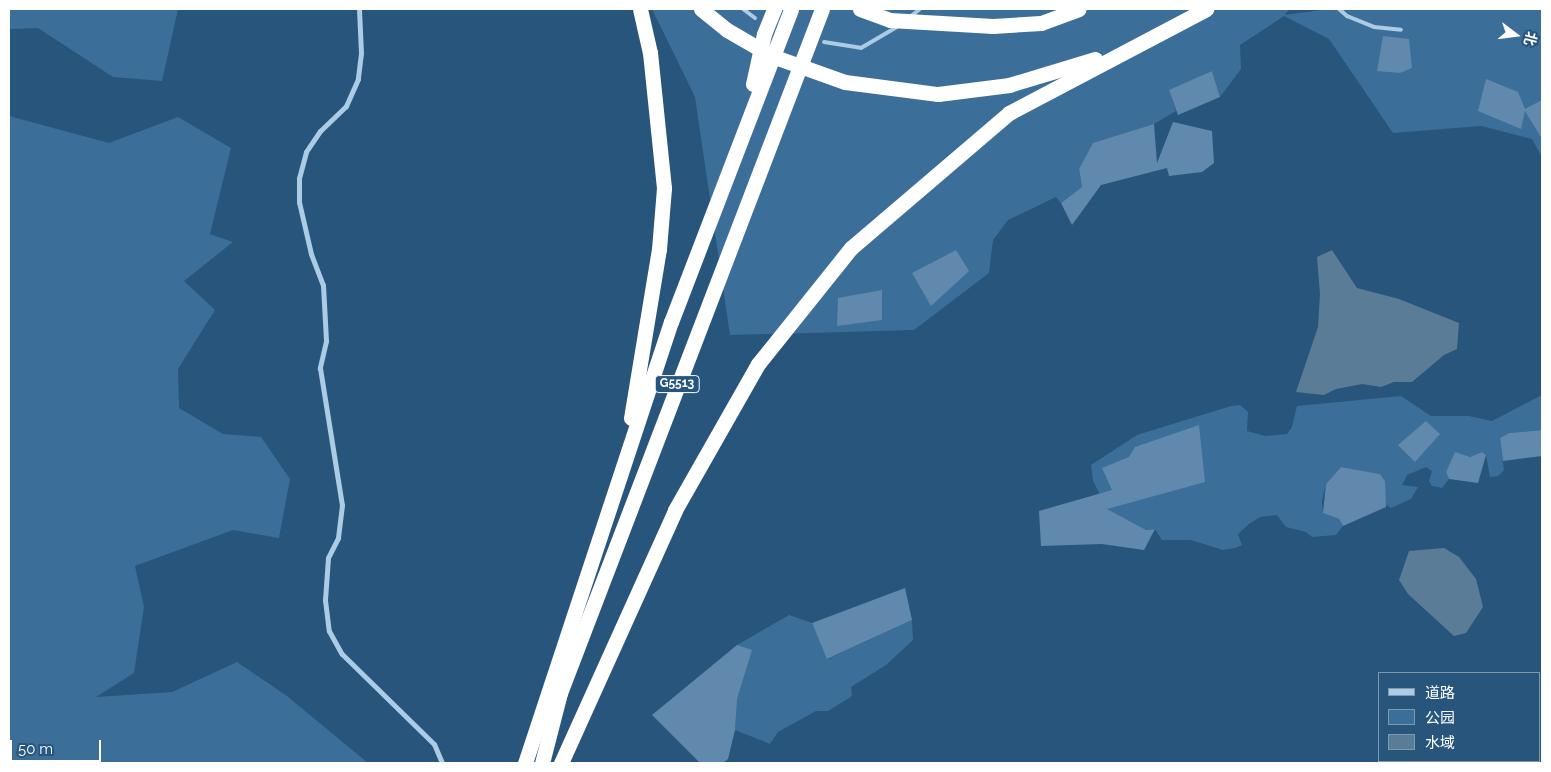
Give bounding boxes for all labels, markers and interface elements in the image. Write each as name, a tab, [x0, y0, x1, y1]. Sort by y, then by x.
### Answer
north arrow	[1491, 10, 1541, 60]
text: 北	[1521, 30, 1540, 48]
road number: G5513	[654, 374, 700, 394]
legend	[1378, 672, 1541, 762]
text: 道路	[1425, 684, 1455, 702]
text: 公园	[1425, 709, 1455, 727]
scale bar	[12, 730, 104, 762]
text: 水域	[1425, 734, 1455, 752]
text: 50 m	[18, 740, 53, 758]

